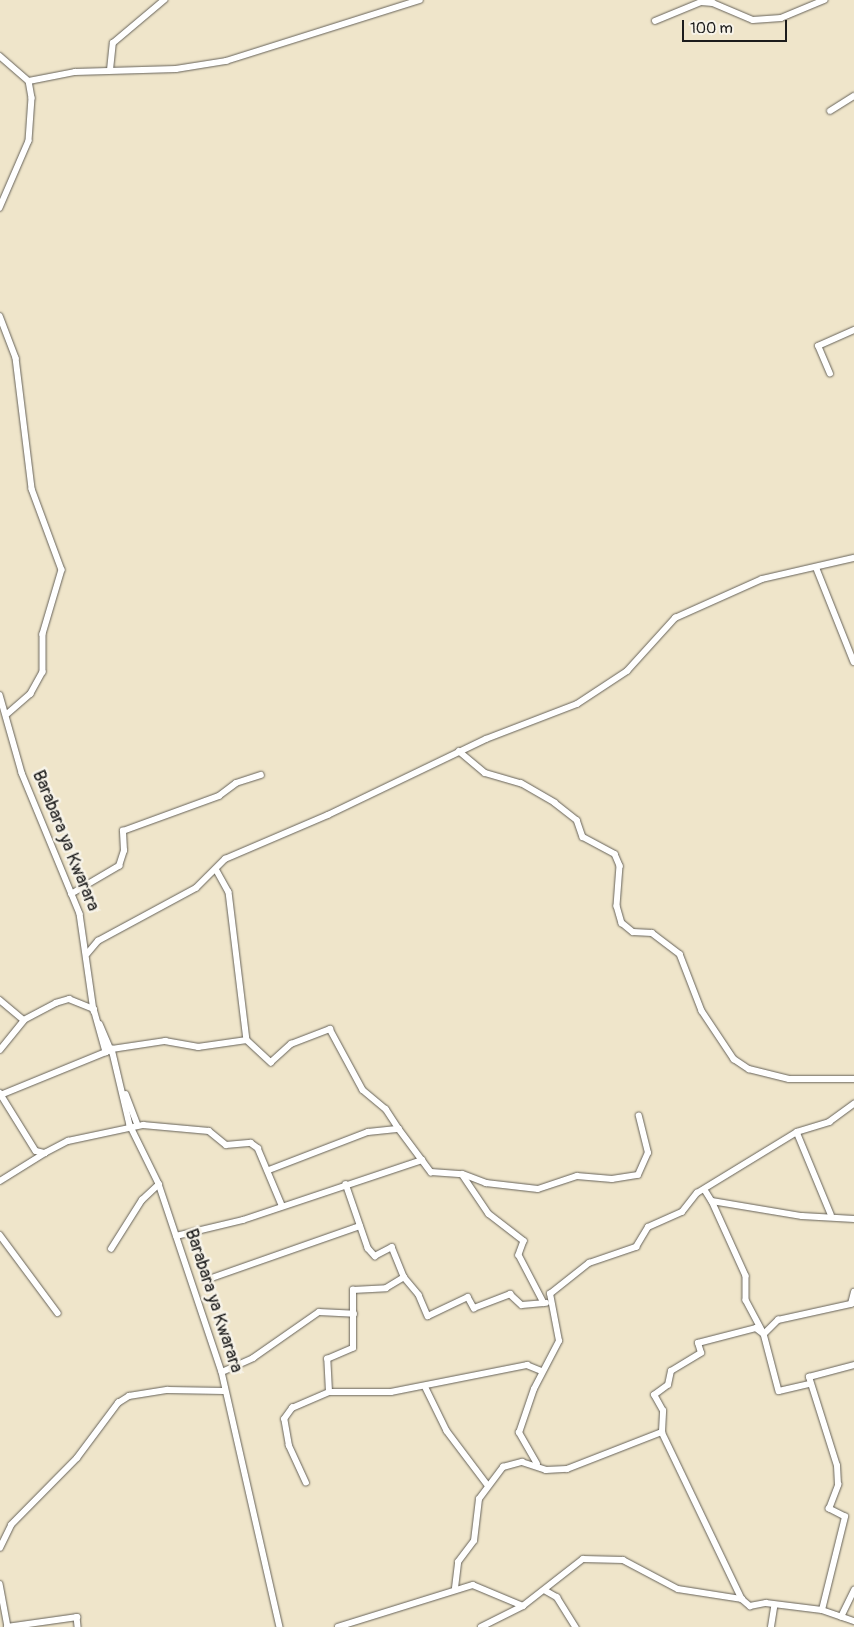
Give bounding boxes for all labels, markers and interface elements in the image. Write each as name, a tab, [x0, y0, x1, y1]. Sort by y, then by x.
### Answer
scale bar	[684, 10, 789, 42]
text: 100 m	[690, 19, 733, 38]
street label: Barabara ya Kwarara	[27, 767, 103, 915]
street label: Barabara ya Kwarara	[180, 1226, 246, 1376]

